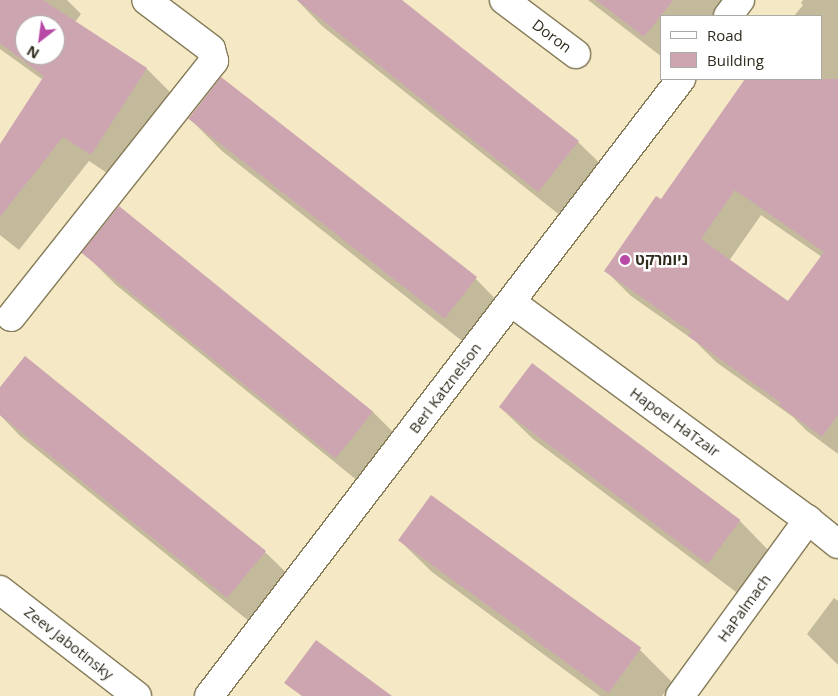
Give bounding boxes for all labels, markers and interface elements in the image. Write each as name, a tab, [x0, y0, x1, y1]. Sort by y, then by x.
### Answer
north arrow	[15, 15, 65, 65]
street label: Doron	[529, 15, 575, 57]
legend	[660, 15, 823, 80]
text: Road	[707, 25, 743, 45]
text: N	[23, 41, 42, 64]
text: Building	[707, 50, 764, 70]
place label: ניומרקט	[635, 251, 688, 269]
marker: ניומרקט	[619, 254, 631, 266]
street label: Berl Katznelson	[405, 339, 485, 437]
street label: Hapoel HaTzair	[627, 383, 723, 461]
street label: HaPalmach	[713, 571, 775, 645]
street label: Zeev Jabotinsky	[21, 603, 117, 683]

